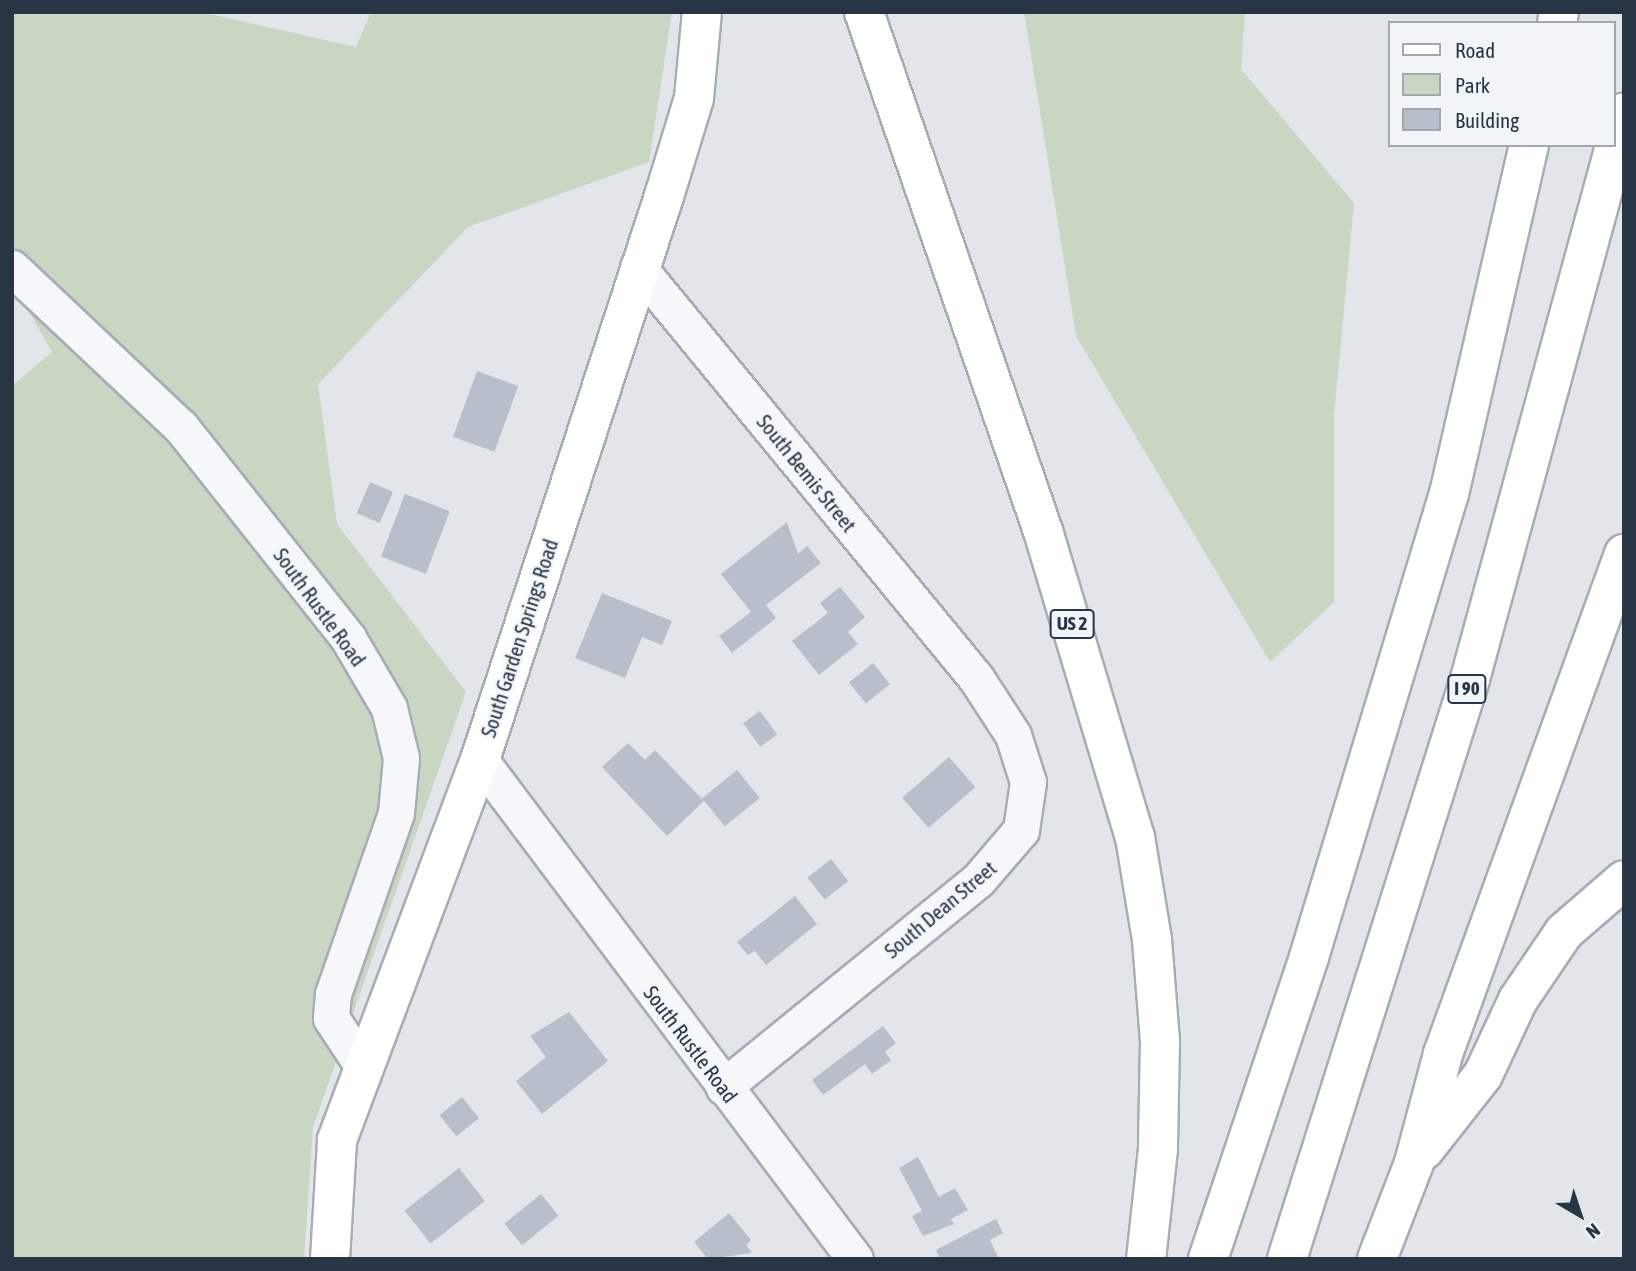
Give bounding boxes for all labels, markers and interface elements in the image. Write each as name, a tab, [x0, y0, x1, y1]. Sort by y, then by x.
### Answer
legend	[1388, 21, 1615, 147]
text: Road	[1455, 38, 1495, 62]
text: Park	[1455, 73, 1490, 97]
text: Building	[1455, 108, 1519, 132]
street label: South Bemis Street	[752, 409, 862, 537]
street label: South Garden Springs Road	[475, 536, 563, 740]
street label: South Rustle Road	[269, 543, 371, 671]
road number: US 2	[1049, 608, 1095, 639]
road number: I 90	[1446, 674, 1488, 704]
street label: South Dean Street	[879, 855, 1001, 963]
street label: South Rustle Road	[639, 981, 743, 1107]
north arrow	[1545, 1180, 1615, 1250]
text: N	[1582, 1219, 1604, 1243]

